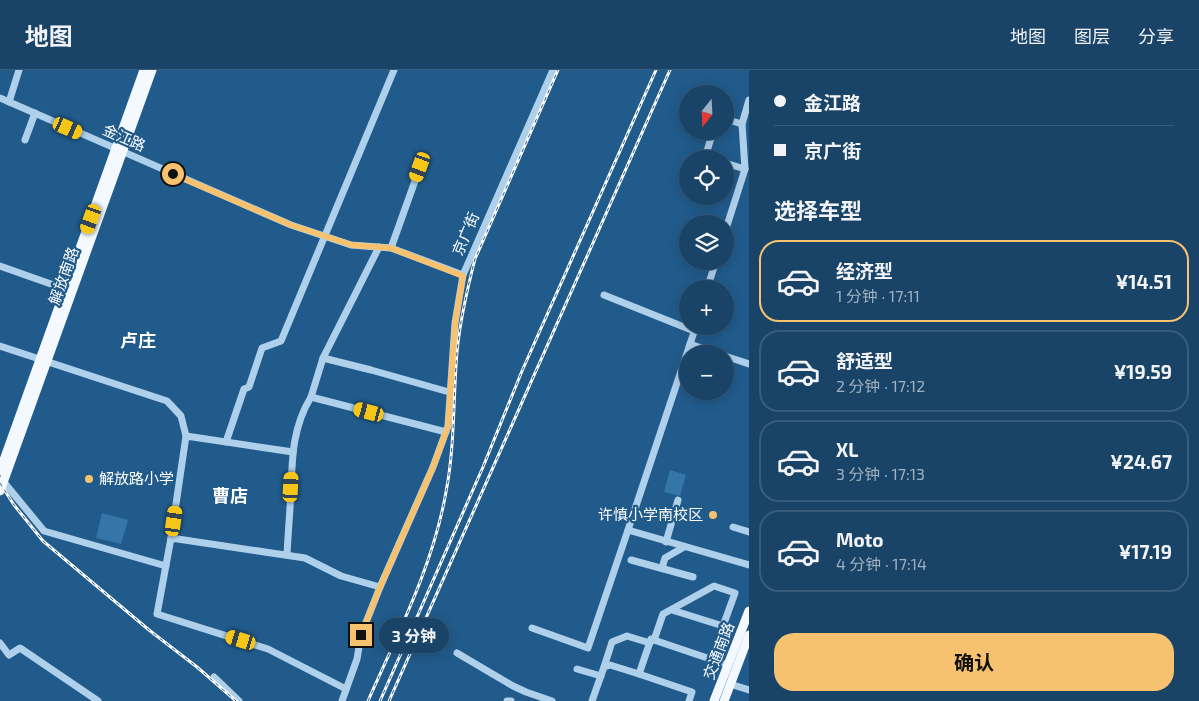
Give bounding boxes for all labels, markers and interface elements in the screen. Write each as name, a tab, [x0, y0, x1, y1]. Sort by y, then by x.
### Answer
text: 地图	[25, 21, 73, 50]
text: 地图	[1010, 25, 1046, 47]
text: 图层	[1074, 25, 1110, 47]
text: 分享	[1138, 25, 1174, 47]
north arrow	[679, 85, 734, 140]
map controls	[679, 85, 734, 400]
text: 金江路	[804, 91, 861, 114]
car	[51, 115, 84, 141]
street label: 金江路	[100, 120, 149, 154]
text: 京广街	[804, 139, 861, 162]
car	[407, 150, 432, 184]
button: locate	[679, 150, 734, 205]
route start	[162, 163, 184, 185]
text: 选择车型	[774, 197, 862, 223]
car	[78, 202, 103, 236]
street label: 京广街	[448, 209, 482, 258]
button: layers	[679, 215, 734, 270]
street label: 解放南路	[44, 244, 82, 307]
icon: car	[776, 259, 821, 304]
text: 经济型	[836, 259, 893, 282]
text: ¥14.51	[1116, 270, 1172, 293]
button: +	[679, 280, 734, 335]
text: 1 分钟 · 17:11	[836, 286, 920, 305]
district label: 卢庄	[120, 329, 156, 351]
button: −	[679, 345, 734, 400]
icon: car	[776, 349, 821, 394]
text: 舒适型	[836, 349, 893, 372]
text: ¥19.59	[1114, 360, 1172, 383]
text: 2 分钟 · 17:12	[836, 376, 925, 395]
car	[352, 401, 385, 423]
text: XL	[836, 438, 858, 461]
icon: car	[776, 439, 821, 484]
text: ¥24.67	[1110, 450, 1172, 473]
text: 3 分钟 · 17:13	[836, 464, 925, 483]
place label: 解放路小学	[99, 469, 174, 487]
car	[282, 472, 299, 502]
marker: 解放路小学	[83, 473, 95, 485]
district label: 曹店	[212, 484, 248, 506]
car	[164, 505, 183, 537]
place label: 许慎小学南校区	[598, 505, 703, 523]
marker: 许慎小学南校区	[707, 509, 719, 521]
text: Moto	[836, 528, 884, 551]
icon: car	[776, 529, 821, 574]
text: ¥17.19	[1119, 540, 1172, 563]
text: 4 分钟 · 17:14	[836, 554, 927, 573]
callout: 3 分钟	[378, 618, 448, 652]
street label: 交通南路	[699, 619, 737, 682]
route end	[350, 624, 372, 646]
text: 3 分钟	[392, 626, 436, 645]
car	[224, 628, 257, 652]
button: 确认	[774, 633, 1174, 691]

